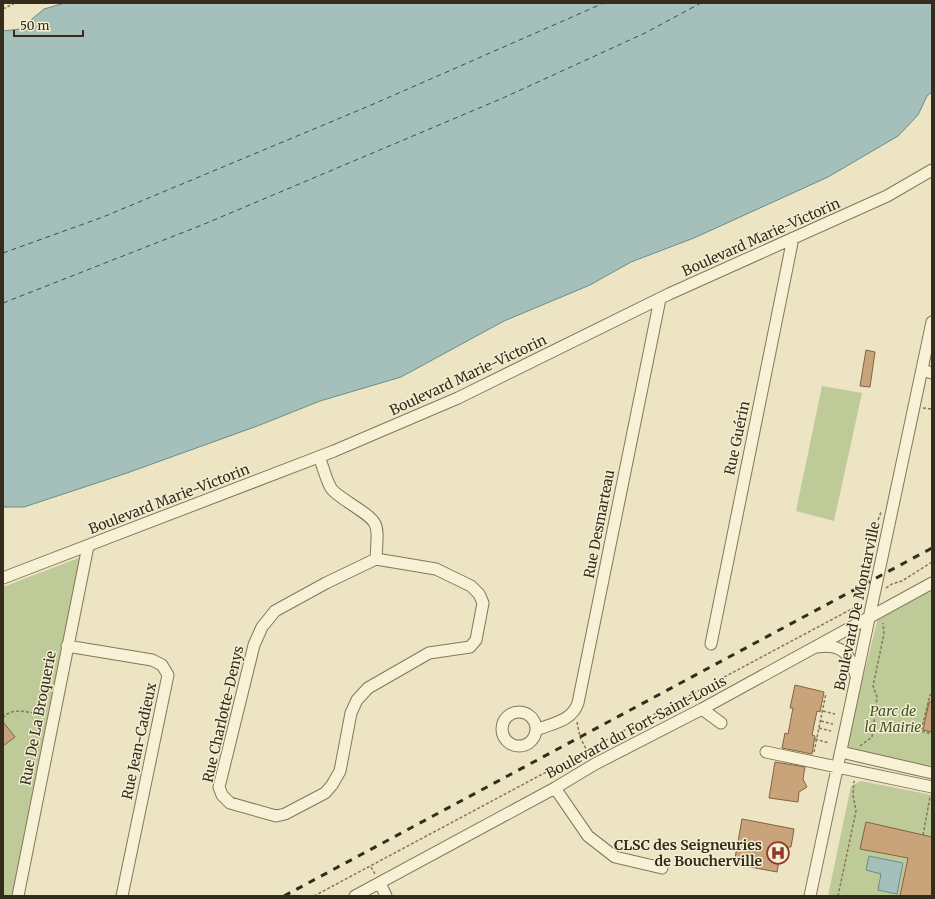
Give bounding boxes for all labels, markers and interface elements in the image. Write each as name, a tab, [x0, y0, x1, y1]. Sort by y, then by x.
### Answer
scale bar	[14, 12, 83, 38]
text: 50 m	[20, 18, 49, 33]
street label: Boulevard Marie-Victorin	[679, 194, 843, 280]
street label: Boulevard Marie-Victorin	[387, 331, 549, 419]
street label: Rue Guérin	[720, 399, 754, 477]
street label: Boulevard Marie-Victorin	[86, 460, 252, 538]
street label: Rue Desmarteau	[580, 468, 618, 580]
street label: Boulevard De Montarville	[830, 520, 884, 692]
street label: Rue Charlotte-Denys	[199, 644, 248, 784]
street label: Rue De La Broquerie	[16, 649, 60, 787]
street label: Boulevard du Fort-Saint-Louis	[543, 672, 730, 782]
street label: Rue Jean-Cadieux	[118, 680, 160, 801]
park label: Parc de la Mairie	[865, 702, 921, 736]
place label: CLSC des Seigneuries de Boucherville	[614, 836, 762, 870]
hospital icon: CLSC des Seigneuries de Boucherville	[765, 840, 791, 866]

